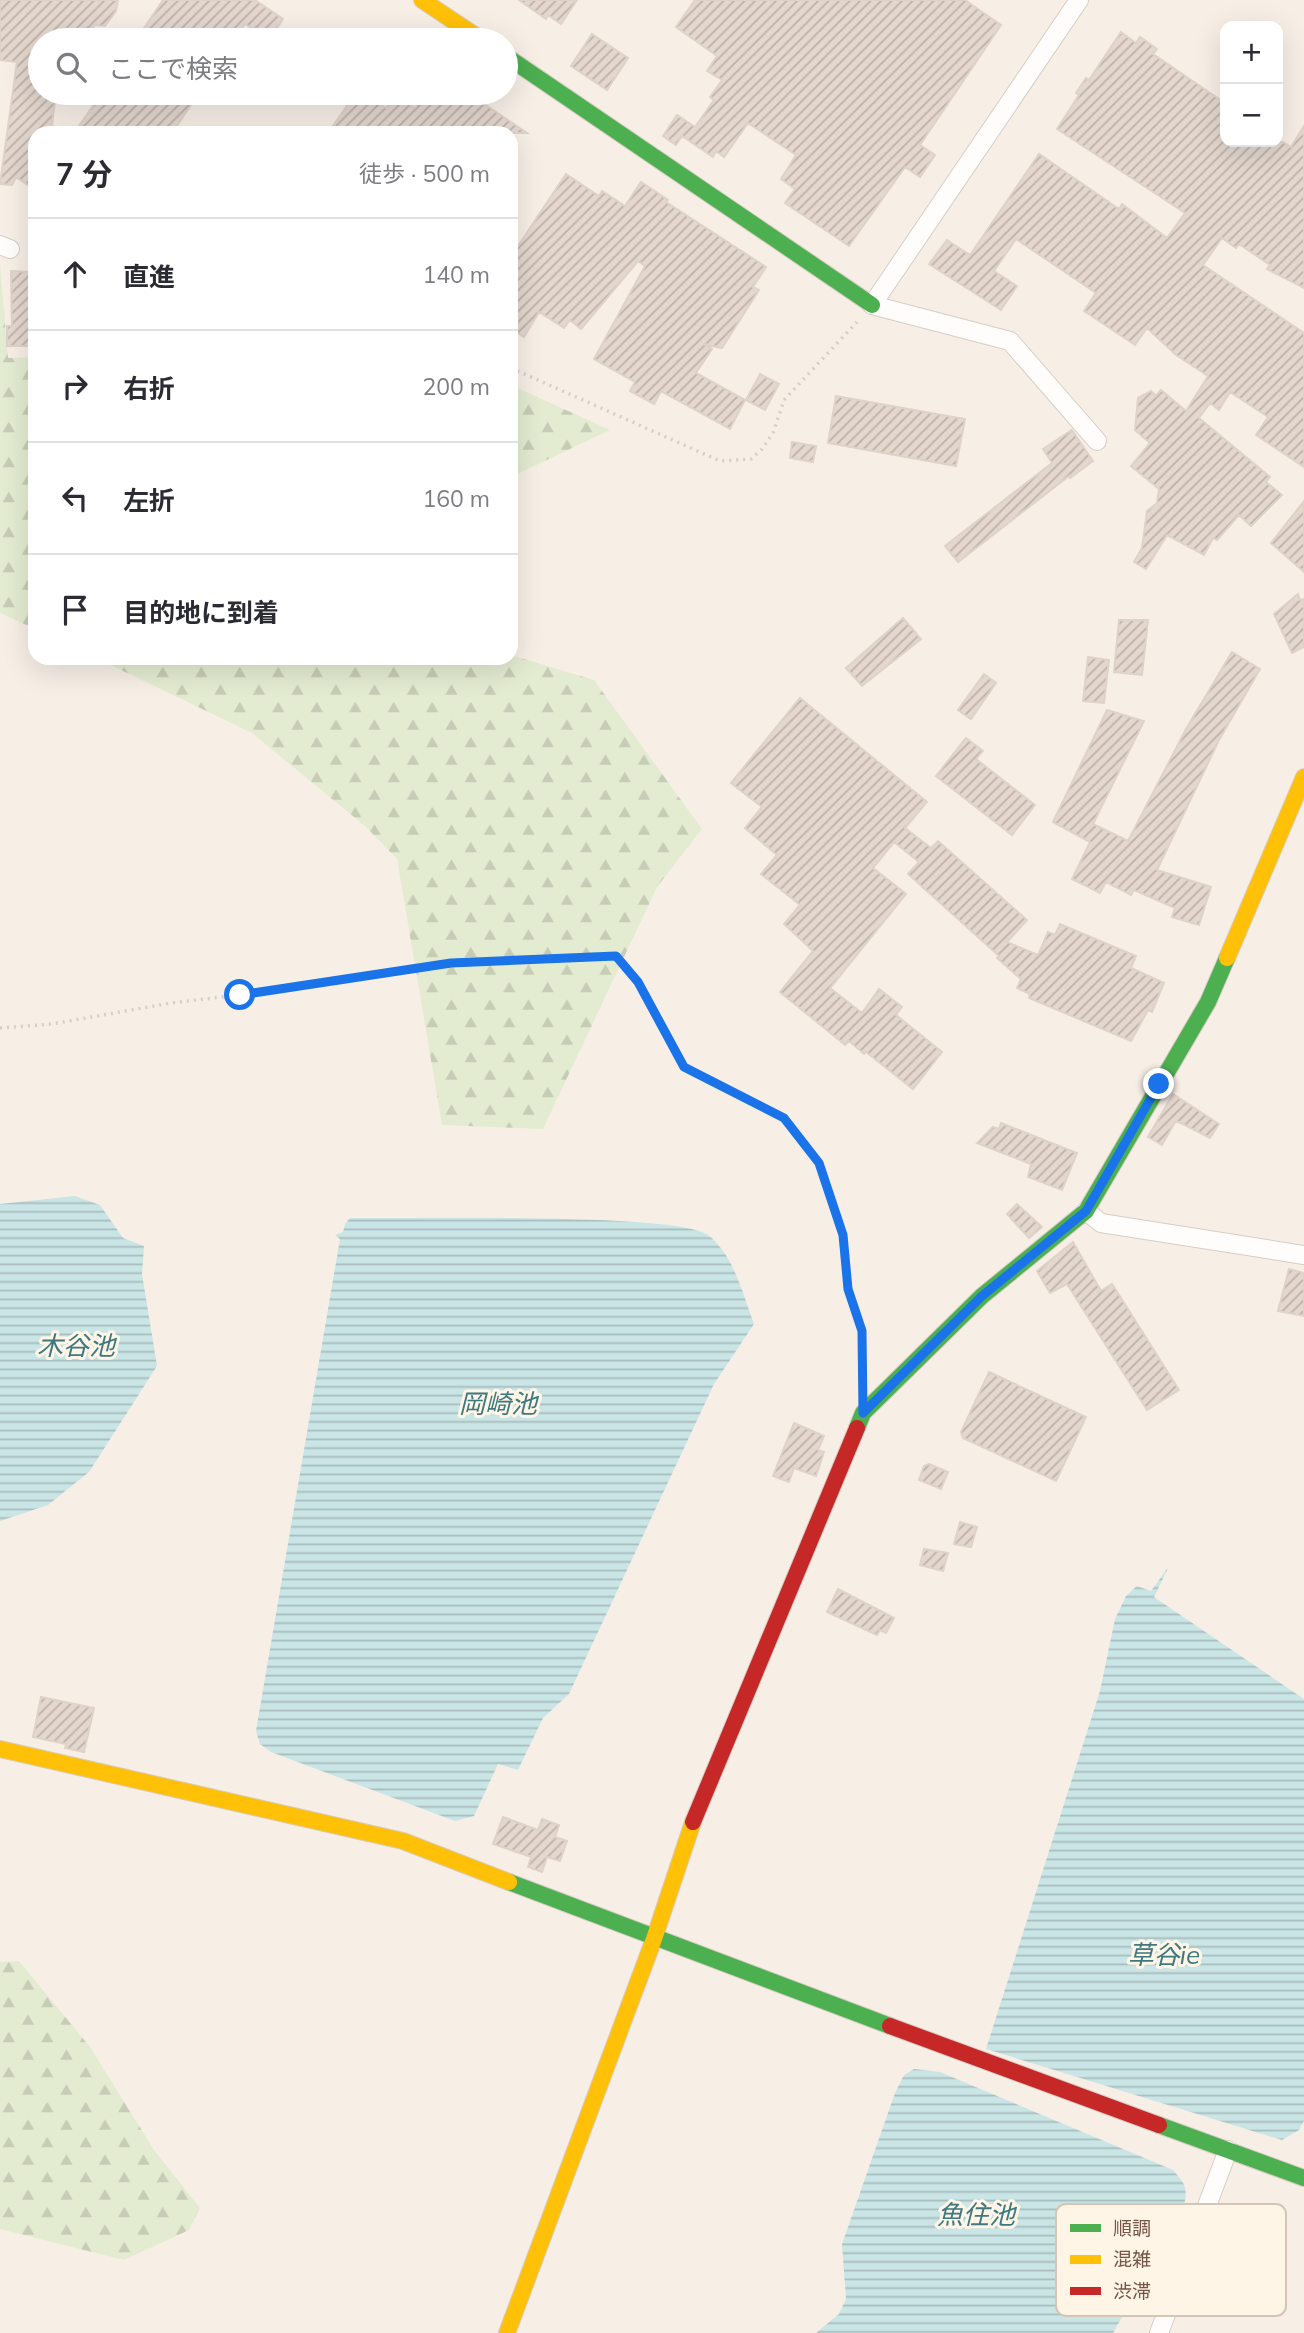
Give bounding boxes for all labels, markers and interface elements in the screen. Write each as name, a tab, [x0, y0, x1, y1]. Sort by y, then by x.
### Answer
map controls	[1220, 21, 1283, 147]
button: +	[1220, 21, 1283, 84]
search box	[28, 28, 518, 105]
icon: search	[52, 48, 90, 86]
text: ここで検索	[108, 52, 238, 85]
button: −	[1220, 84, 1283, 147]
text: 7 分	[56, 155, 112, 193]
text: 徒歩 · 500 m	[359, 159, 490, 188]
icon: ahead	[56, 255, 94, 293]
text: 直進	[123, 260, 175, 293]
text: 140 m	[422, 260, 490, 289]
icon: right	[56, 367, 94, 405]
text: 右折	[123, 372, 175, 405]
text: 200 m	[422, 372, 490, 401]
icon: left	[56, 479, 94, 517]
text: 左折	[123, 484, 175, 517]
text: 160 m	[422, 484, 490, 513]
icon: arrive	[56, 591, 94, 629]
text: 目的地に到着	[123, 596, 279, 629]
route start	[224, 979, 255, 1010]
route end	[1143, 1068, 1174, 1099]
water label: 木谷池	[37, 1329, 118, 1362]
water label: 岡崎池	[459, 1387, 540, 1420]
water label: 草谷ie	[1128, 1938, 1200, 1971]
water label: 魚住池	[937, 2198, 1018, 2231]
legend	[1056, 2204, 1286, 2316]
text: 順調	[1113, 2216, 1151, 2240]
text: 混雑	[1113, 2247, 1151, 2271]
text: 渋滞	[1113, 2279, 1151, 2303]

